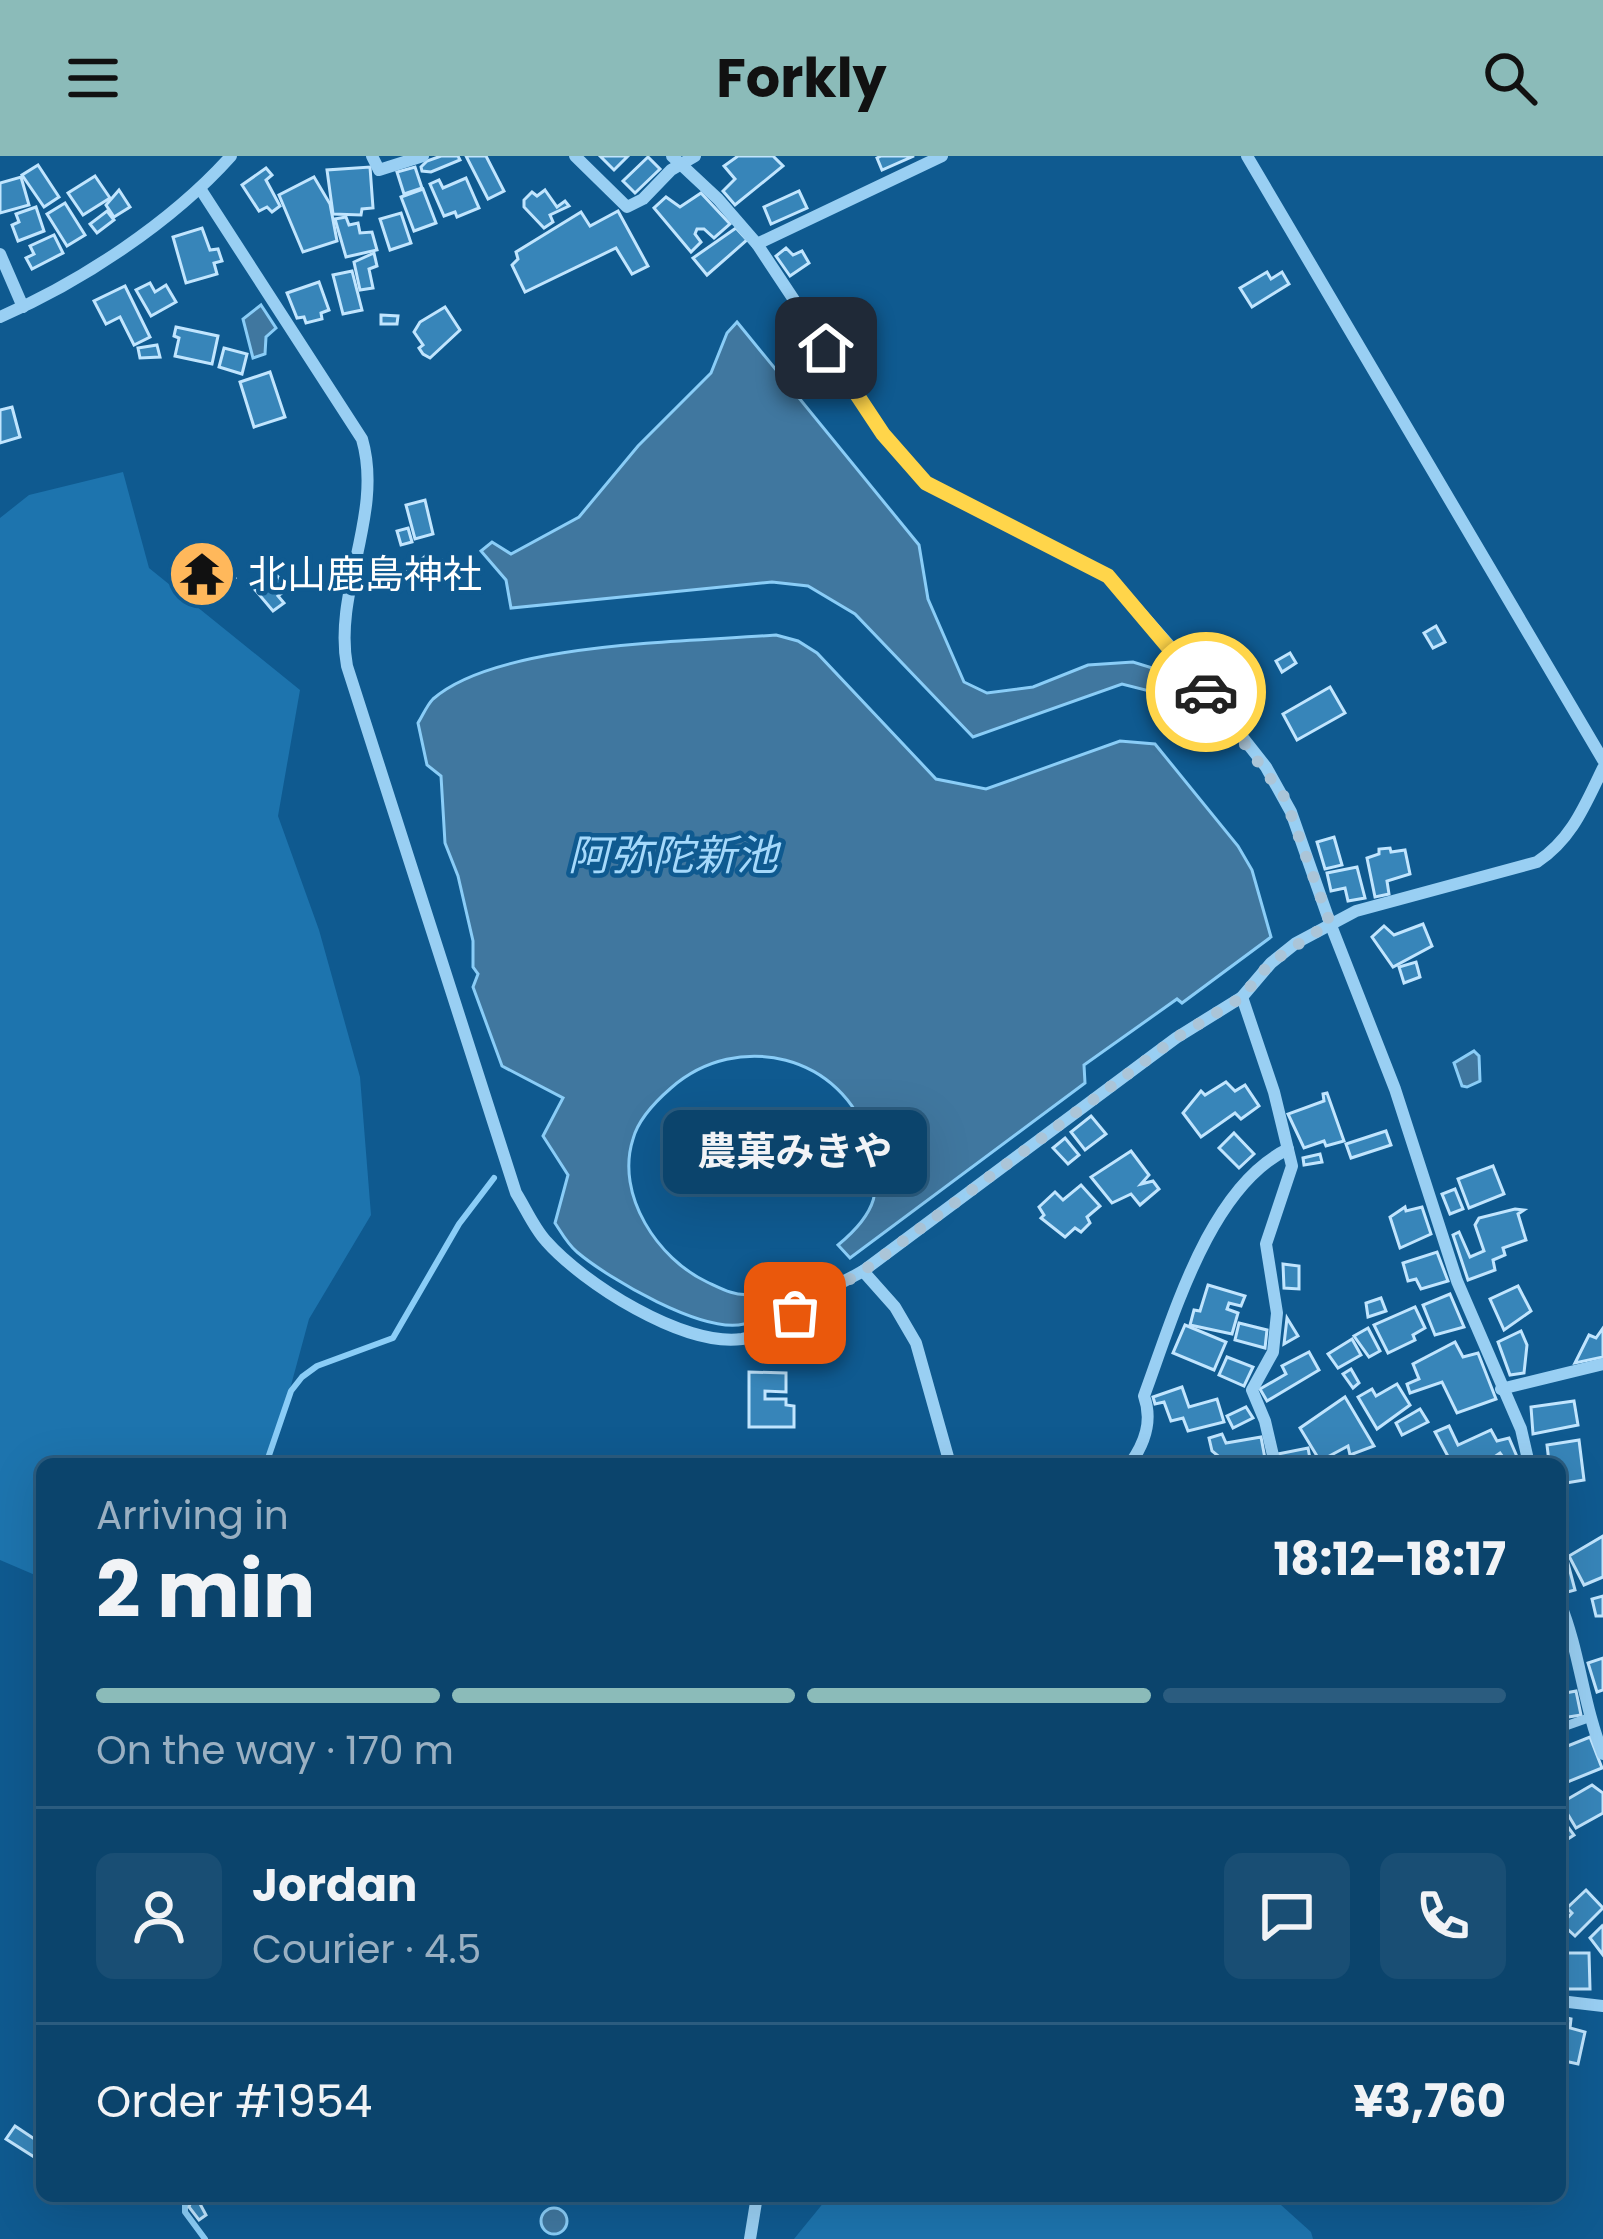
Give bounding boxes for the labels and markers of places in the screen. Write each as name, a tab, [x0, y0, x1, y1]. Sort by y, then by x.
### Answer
pin	[775, 297, 877, 399]
temple icon: 北山鹿島神社	[167, 539, 237, 609]
place label: 北山鹿島神社	[248, 547, 482, 602]
callout: 農菓みきや	[663, 1109, 927, 1193]
pin	[744, 1262, 846, 1364]

